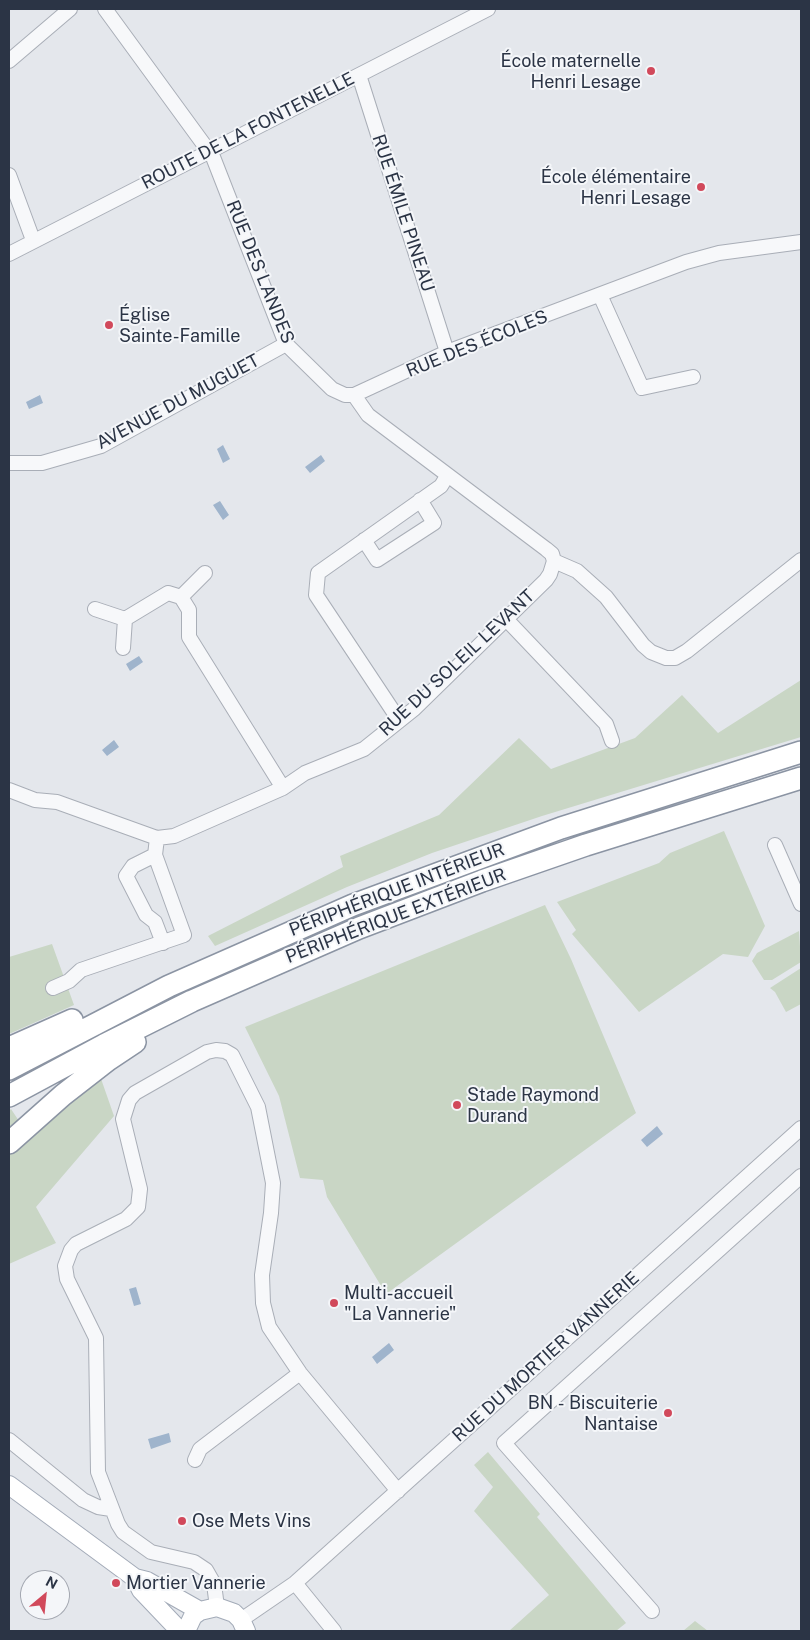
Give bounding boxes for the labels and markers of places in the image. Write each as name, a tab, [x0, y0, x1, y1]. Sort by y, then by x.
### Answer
place label: École maternelle Henri Lesage	[500, 50, 641, 92]
marker: École maternelle Henri Lesage	[645, 65, 657, 77]
place label: École élémentaire Henri Lesage	[541, 166, 691, 208]
marker: École élémentaire Henri Lesage	[695, 181, 707, 193]
place label: Église Sainte-Famille	[119, 304, 240, 346]
marker: Église Sainte-Famille	[103, 319, 115, 331]
place label: Stade Raymond Durand	[467, 1084, 599, 1126]
marker: Stade Raymond Durand	[451, 1099, 463, 1111]
place label: Multi-accueil "La Vannerie"	[344, 1282, 456, 1325]
marker: Multi-accueil "La Vannerie"	[328, 1297, 340, 1309]
place label: BN - Biscuiterie Nantaise	[528, 1392, 658, 1435]
marker: BN - Biscuiterie Nantaise	[662, 1407, 674, 1419]
place label: Ose Mets Vins	[192, 1510, 311, 1532]
marker: Ose Mets Vins	[176, 1515, 188, 1527]
place label: Mortier Vannerie	[126, 1572, 266, 1594]
marker: Mortier Vannerie	[110, 1577, 122, 1589]

